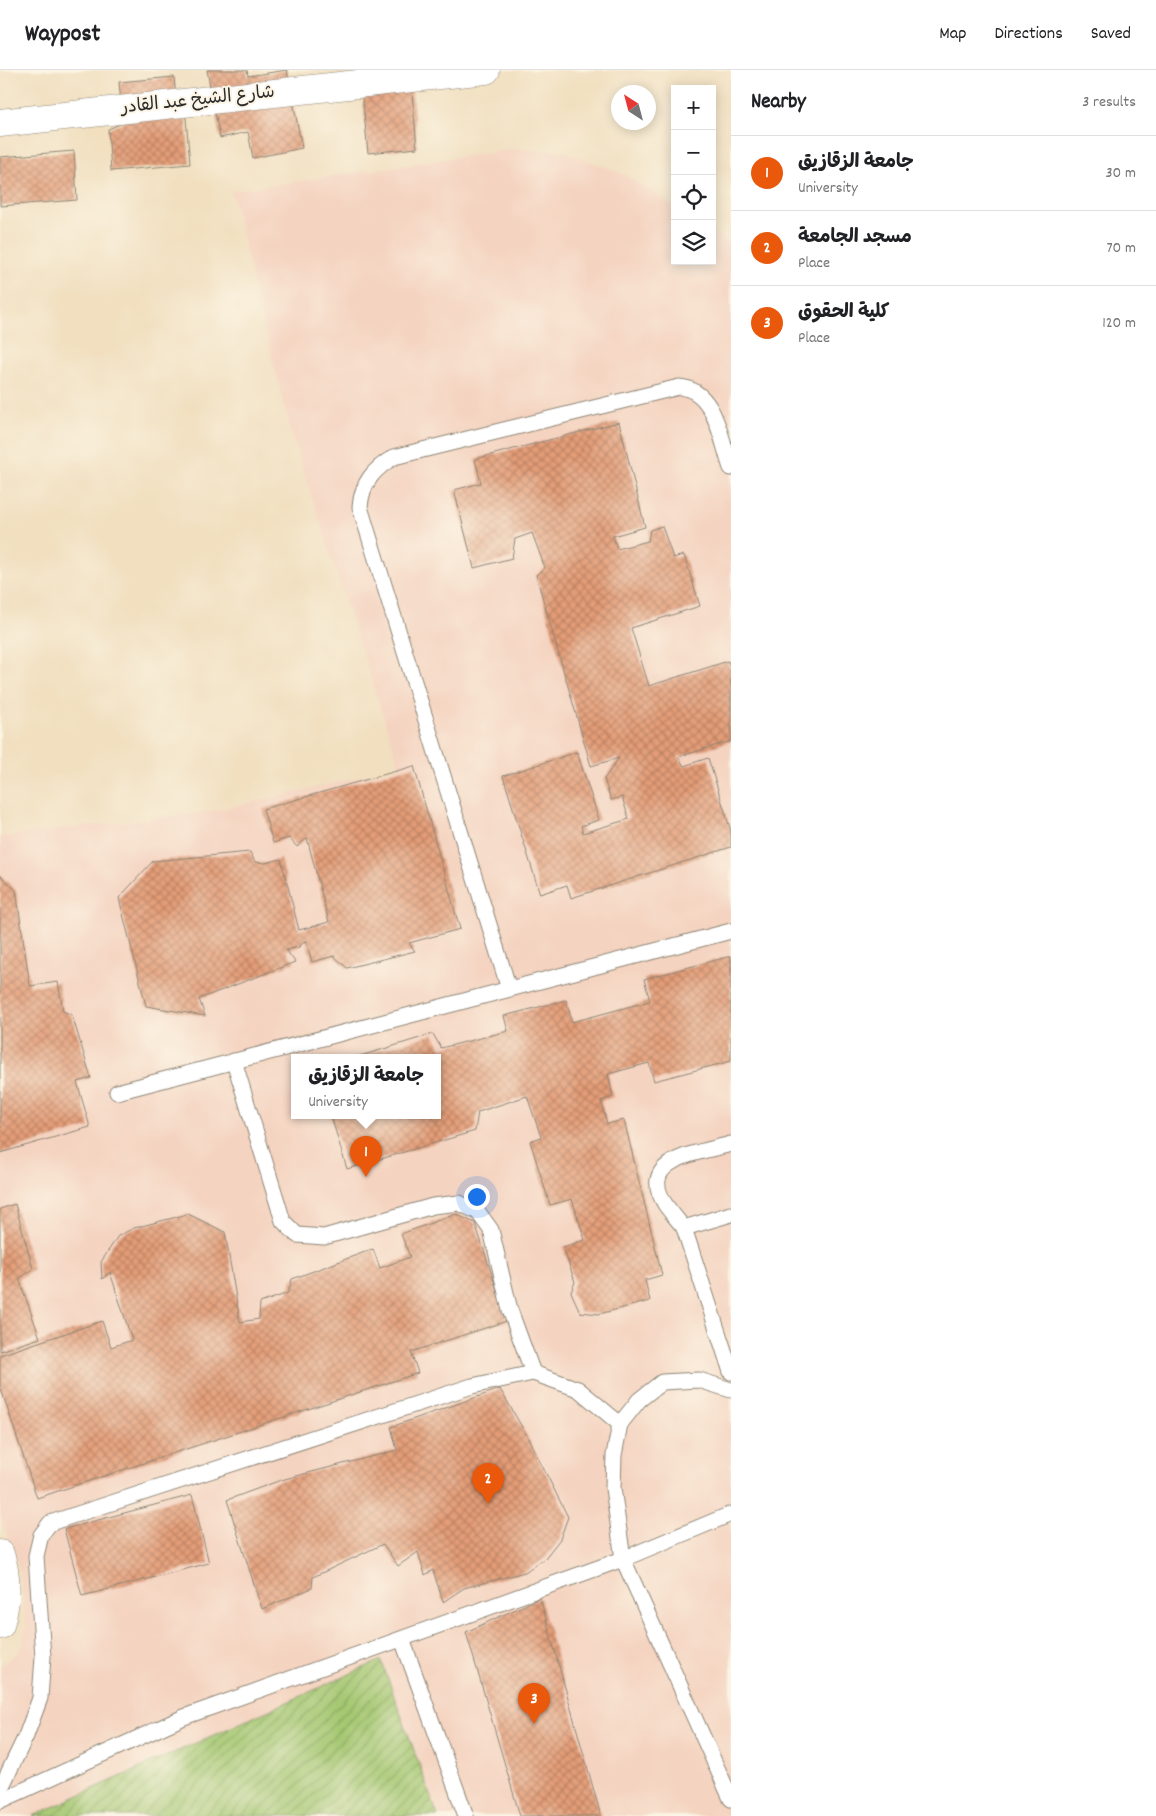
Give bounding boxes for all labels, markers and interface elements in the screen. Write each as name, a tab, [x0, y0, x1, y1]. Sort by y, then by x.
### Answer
text: Waypost	[25, 18, 100, 52]
text: Map	[939, 22, 966, 47]
text: Directions	[994, 22, 1063, 47]
text: Saved	[1091, 22, 1131, 47]
street label: شارع الشيخ عبد القادر	[118, 81, 276, 122]
north arrow	[611, 85, 656, 130]
map controls	[671, 85, 716, 265]
button: +	[671, 85, 716, 130]
text: Nearby	[751, 88, 806, 118]
text: 3 results	[1082, 91, 1136, 114]
button: −	[671, 130, 716, 175]
text: جامعة الزقازيق	[798, 150, 914, 177]
text: 1	[765, 162, 769, 185]
text: 30 m	[1106, 162, 1136, 185]
button: locate	[671, 175, 716, 220]
text: University	[798, 177, 858, 200]
button: layers	[671, 220, 716, 265]
text: مسجد الجامعة	[798, 225, 912, 252]
text: 2	[764, 237, 771, 260]
text: 70 m	[1106, 237, 1136, 260]
text: Place	[798, 252, 830, 275]
text: كلية الحقوق	[798, 300, 889, 327]
text: 3	[763, 312, 771, 335]
text: 120 m	[1102, 312, 1136, 335]
text: Place	[798, 327, 830, 350]
popup	[291, 1054, 441, 1119]
text: جامعة الزقازيق	[308, 1064, 424, 1091]
text: University	[308, 1091, 368, 1114]
pin: 1	[350, 1136, 382, 1177]
your location	[464, 1184, 490, 1210]
pin: 2	[472, 1463, 504, 1504]
pin: 3	[518, 1683, 550, 1724]

